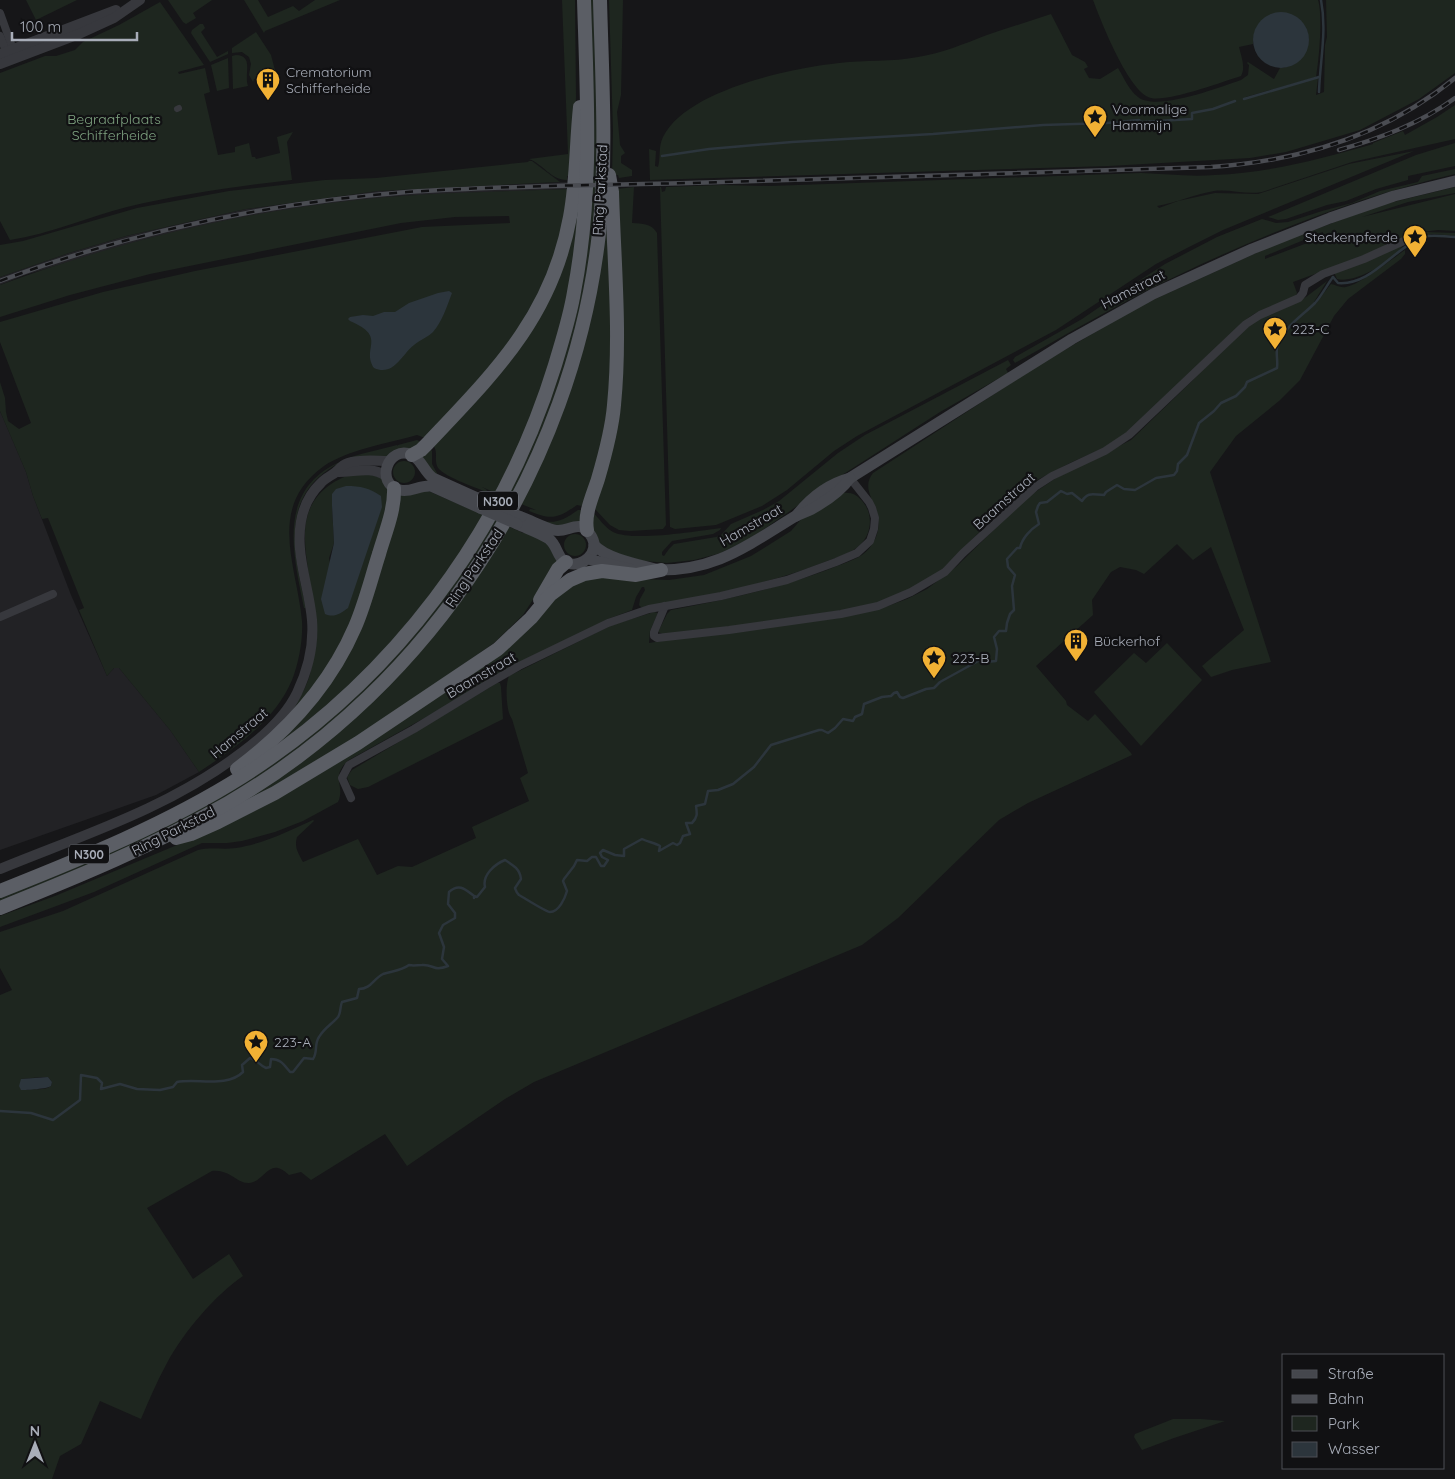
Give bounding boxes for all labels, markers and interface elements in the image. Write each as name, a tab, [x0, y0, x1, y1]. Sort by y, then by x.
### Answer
scale bar	[12, 10, 138, 42]
text: 100 m	[20, 17, 61, 36]
place label: Crematorium Schifferheide	[286, 63, 372, 97]
building icon: Crematorium Schifferheide	[255, 67, 281, 101]
place label: Voormalige Hammijn	[1112, 100, 1187, 134]
place icon: Voormalige Hammijn	[1082, 104, 1108, 138]
park label: Begraafplaats Schifferheide	[67, 110, 161, 144]
street label: Ring Parkstad	[589, 144, 611, 236]
place icon: Steckenpferde	[1402, 224, 1428, 258]
place label: Steckenpferde	[1305, 228, 1398, 246]
street label: Hamstraat	[1098, 265, 1168, 313]
place icon: 223-C	[1262, 316, 1288, 350]
place label: 223-C	[1292, 320, 1329, 338]
street label: Baamstraat	[969, 468, 1039, 534]
road number: N300	[478, 492, 518, 511]
street label: Hamstraat	[716, 500, 786, 550]
street label: Ring Parkstad	[441, 525, 507, 611]
building icon: Bückerhof	[1063, 628, 1089, 662]
place label: Bückerhof	[1094, 632, 1160, 650]
place icon: 223-B	[921, 645, 947, 679]
street label: Baamstraat	[443, 648, 519, 702]
place label: 223-B	[952, 649, 989, 667]
street label: Hamstraat	[207, 704, 272, 762]
street label: Ring Parkstad	[128, 802, 218, 860]
road number: N300	[69, 844, 109, 864]
place icon: 223-A	[243, 1029, 269, 1063]
place label: 223-A	[274, 1033, 311, 1051]
legend	[1282, 1354, 1445, 1469]
text: Straße	[1328, 1364, 1374, 1383]
text: Bahn	[1328, 1389, 1364, 1408]
text: Park	[1328, 1414, 1360, 1433]
north arrow	[10, 1419, 60, 1469]
text: N	[30, 1422, 40, 1440]
text: Wasser	[1328, 1439, 1380, 1458]

